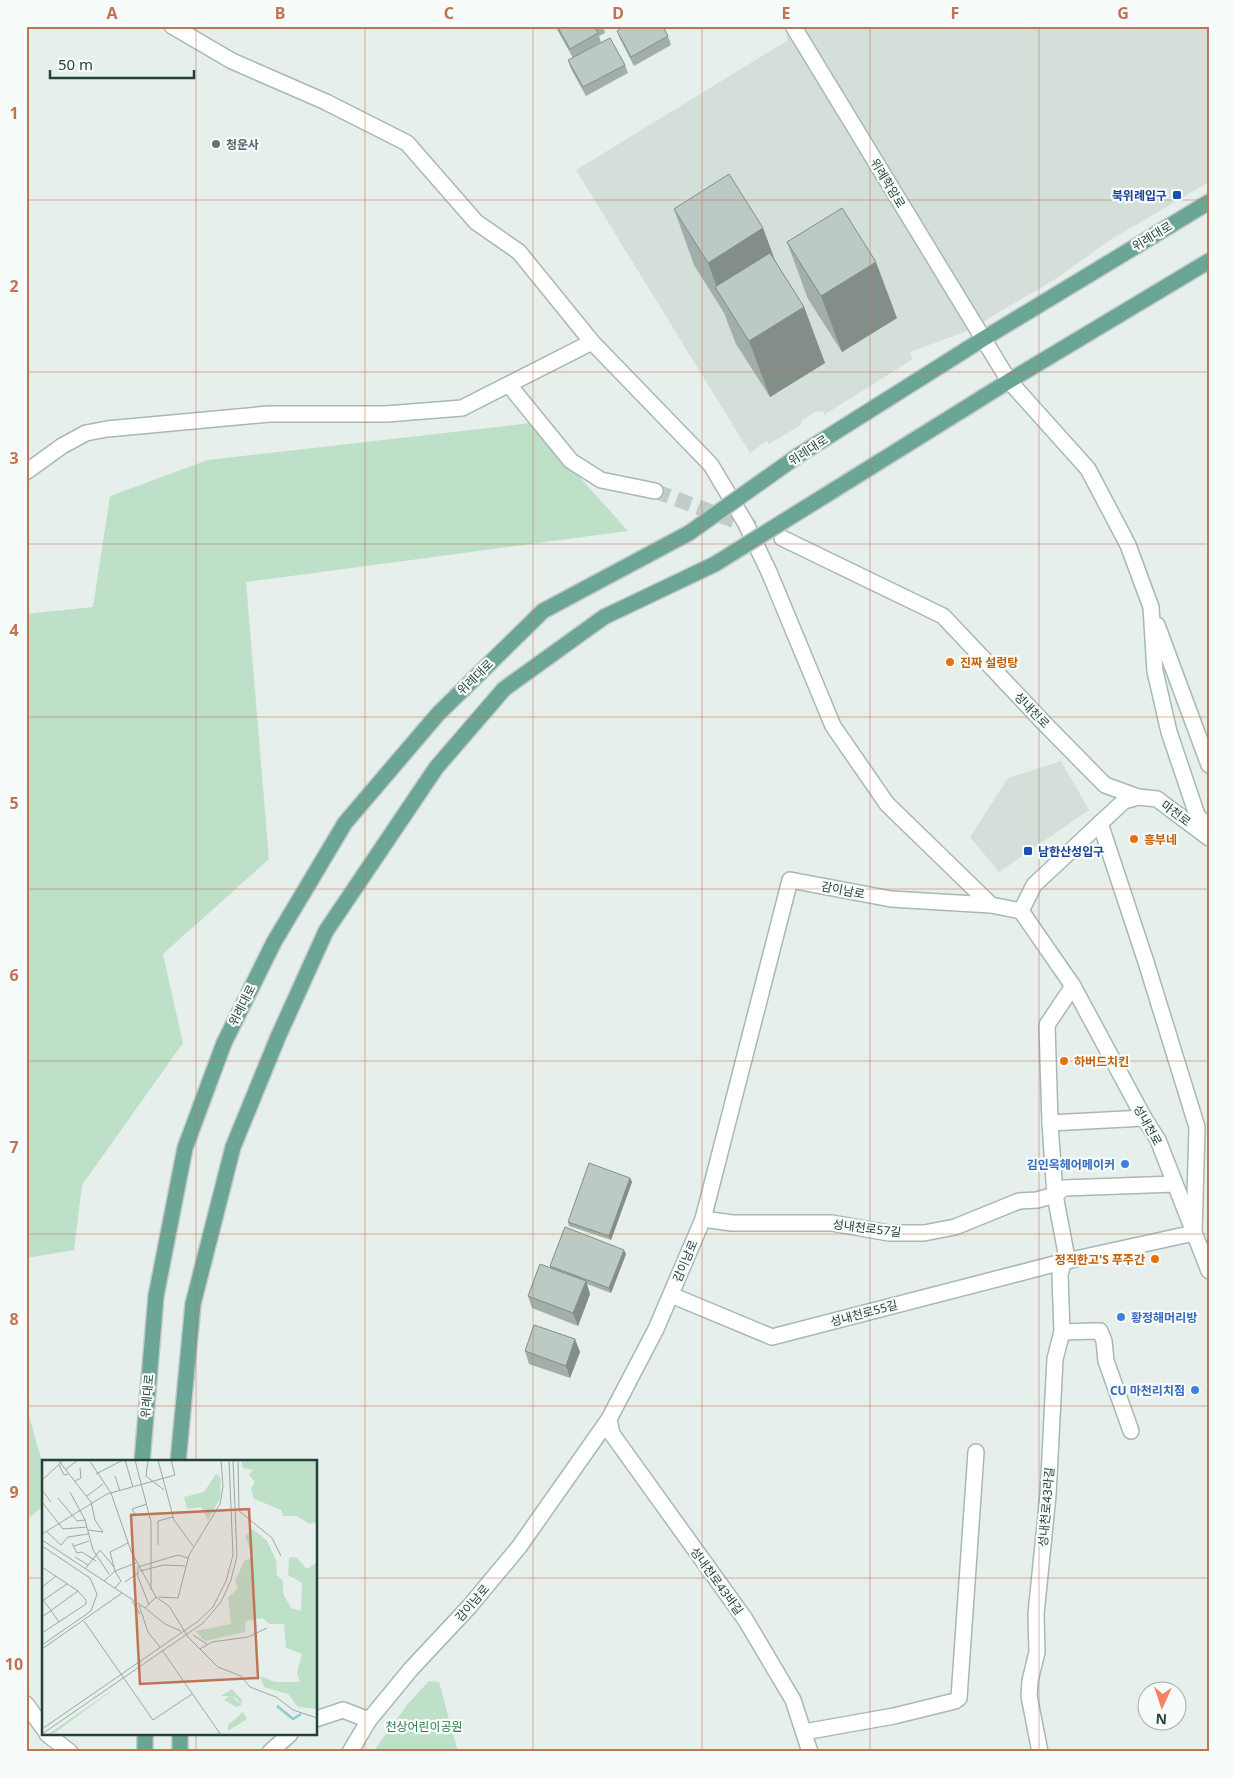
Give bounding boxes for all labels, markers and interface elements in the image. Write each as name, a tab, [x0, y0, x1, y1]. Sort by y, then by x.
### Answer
text: A	[106, 2, 118, 24]
text: B	[275, 2, 285, 24]
text: C	[444, 2, 454, 24]
text: D	[612, 2, 624, 24]
text: E	[782, 2, 791, 24]
text: F	[951, 2, 959, 24]
text: G	[1117, 2, 1129, 24]
scale bar	[50, 48, 194, 80]
text: 50 m	[58, 54, 93, 74]
text: 1	[9, 102, 19, 124]
place label: 청운사	[226, 136, 259, 153]
marker: 청운사	[210, 138, 222, 150]
street label: 위례학암로	[866, 155, 910, 211]
place label: 북위례입구	[1112, 187, 1167, 204]
marker: 북위례입구	[1171, 189, 1183, 201]
street label: 위례대로	[1129, 217, 1175, 255]
text: 2	[9, 275, 19, 297]
street label: 위례대로	[785, 431, 831, 469]
text: 3	[9, 447, 19, 469]
text: 4	[9, 619, 19, 641]
place label: 진짜 설렁탕	[960, 654, 1018, 671]
street label: 위례대로	[453, 656, 497, 698]
marker: 진짜 설렁탕	[944, 656, 956, 668]
street label: 성내천로	[1011, 688, 1053, 732]
text: 5	[9, 792, 19, 814]
street label: 마천로	[1158, 796, 1194, 830]
place label: 흥부네	[1144, 831, 1177, 848]
marker: 흥부네	[1128, 833, 1140, 845]
place label: 남한산성입구	[1038, 843, 1104, 860]
marker: 남한산성입구	[1022, 845, 1034, 857]
street label: 감이남로	[820, 877, 866, 903]
text: 6	[9, 964, 19, 986]
street label: 위례대로	[224, 981, 260, 1029]
place label: 하버드치킨	[1074, 1053, 1129, 1070]
marker: 하버드치킨	[1058, 1055, 1070, 1067]
street label: 성내천로	[1130, 1102, 1166, 1148]
text: 7	[9, 1136, 19, 1158]
place label: 김인옥헤어메이커	[1027, 1156, 1115, 1173]
marker: 김인옥헤어메이커	[1119, 1158, 1131, 1170]
street label: 성내천로57길	[832, 1215, 902, 1241]
street label: 감이남로	[669, 1237, 701, 1285]
place label: 정직한고'S 푸주간	[1055, 1251, 1145, 1268]
marker: 정직한고'S 푸주간	[1149, 1253, 1161, 1265]
street label: 성내천로55길	[829, 1296, 899, 1330]
text: 8	[9, 1308, 19, 1330]
place label: 황정해머리방	[1131, 1309, 1197, 1326]
marker: 황정해머리방	[1115, 1311, 1127, 1323]
street label: 위례대로	[137, 1373, 157, 1419]
place label: CU 마천리치점	[1110, 1382, 1185, 1399]
marker: CU 마천리치점	[1189, 1384, 1201, 1396]
inset map	[42, 1460, 318, 1736]
street label: 성내천로43라길	[1034, 1466, 1058, 1548]
text: 9	[9, 1481, 19, 1503]
street label: 성내천로43바길	[687, 1544, 747, 1618]
street label: 감이남로	[451, 1581, 493, 1625]
text: 10	[5, 1653, 23, 1675]
north arrow	[1138, 1680, 1188, 1730]
text: N	[1155, 1710, 1167, 1729]
park label: 천상어린이공원	[385, 1718, 463, 1735]

